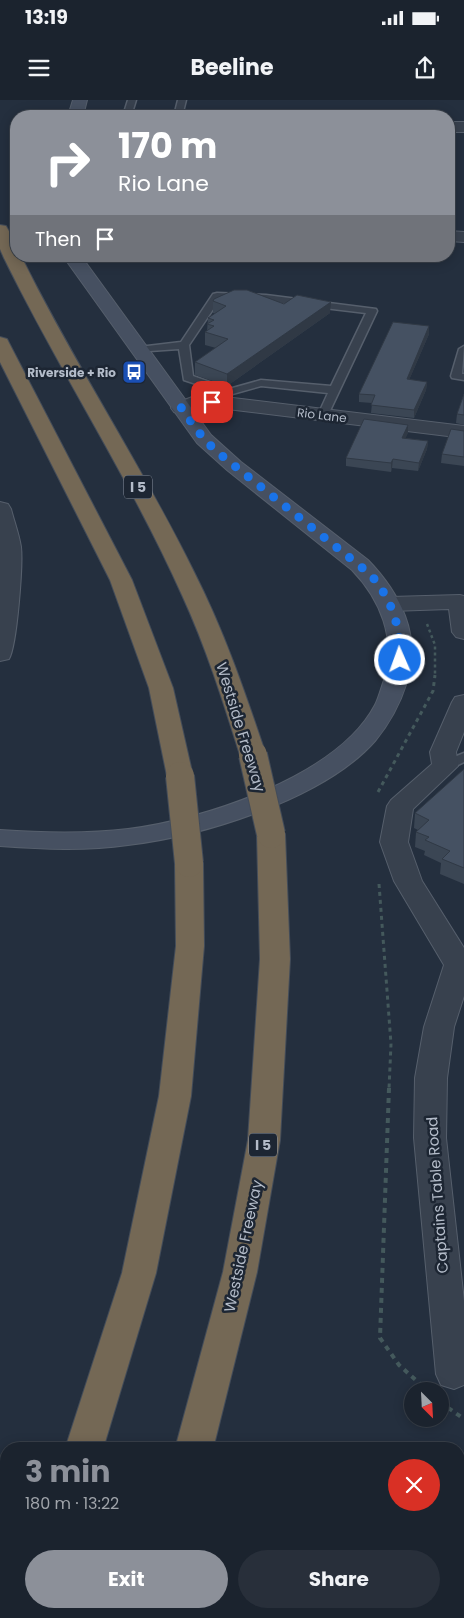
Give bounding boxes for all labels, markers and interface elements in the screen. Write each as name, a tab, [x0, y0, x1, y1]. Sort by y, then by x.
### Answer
text: 13:19	[25, 4, 68, 31]
text: Beeline	[191, 52, 273, 83]
icon: menu	[25, 54, 53, 82]
icon: share	[411, 54, 439, 82]
text: 170 m	[118, 121, 217, 170]
icon: right	[35, 130, 100, 195]
text: Rio Lane	[118, 168, 209, 199]
icon: arrive	[91, 225, 119, 253]
text: Then	[35, 226, 81, 253]
bus stop icon: Riverside + Rio	[121, 359, 147, 385]
place label: Riverside + Rio	[27, 364, 116, 381]
pin	[191, 381, 233, 423]
icon: arrive	[198, 388, 226, 416]
street label: Rio Lane	[296, 404, 348, 426]
road number: I 5	[124, 476, 152, 498]
position arrow	[373, 633, 425, 685]
street label: Westside Freeway	[211, 659, 271, 795]
street label: Captains Table Road	[421, 1116, 453, 1274]
road number: I 5	[249, 1134, 277, 1156]
street label: Westside Freeway	[219, 1177, 267, 1314]
north arrow	[404, 1382, 449, 1428]
map controls	[404, 1382, 449, 1427]
text: 3 min	[25, 1450, 110, 1493]
button: close	[388, 1459, 440, 1511]
text: 180 m · 13:22	[25, 1492, 119, 1515]
button: Exit	[25, 1550, 228, 1608]
button: Share	[238, 1550, 440, 1608]

